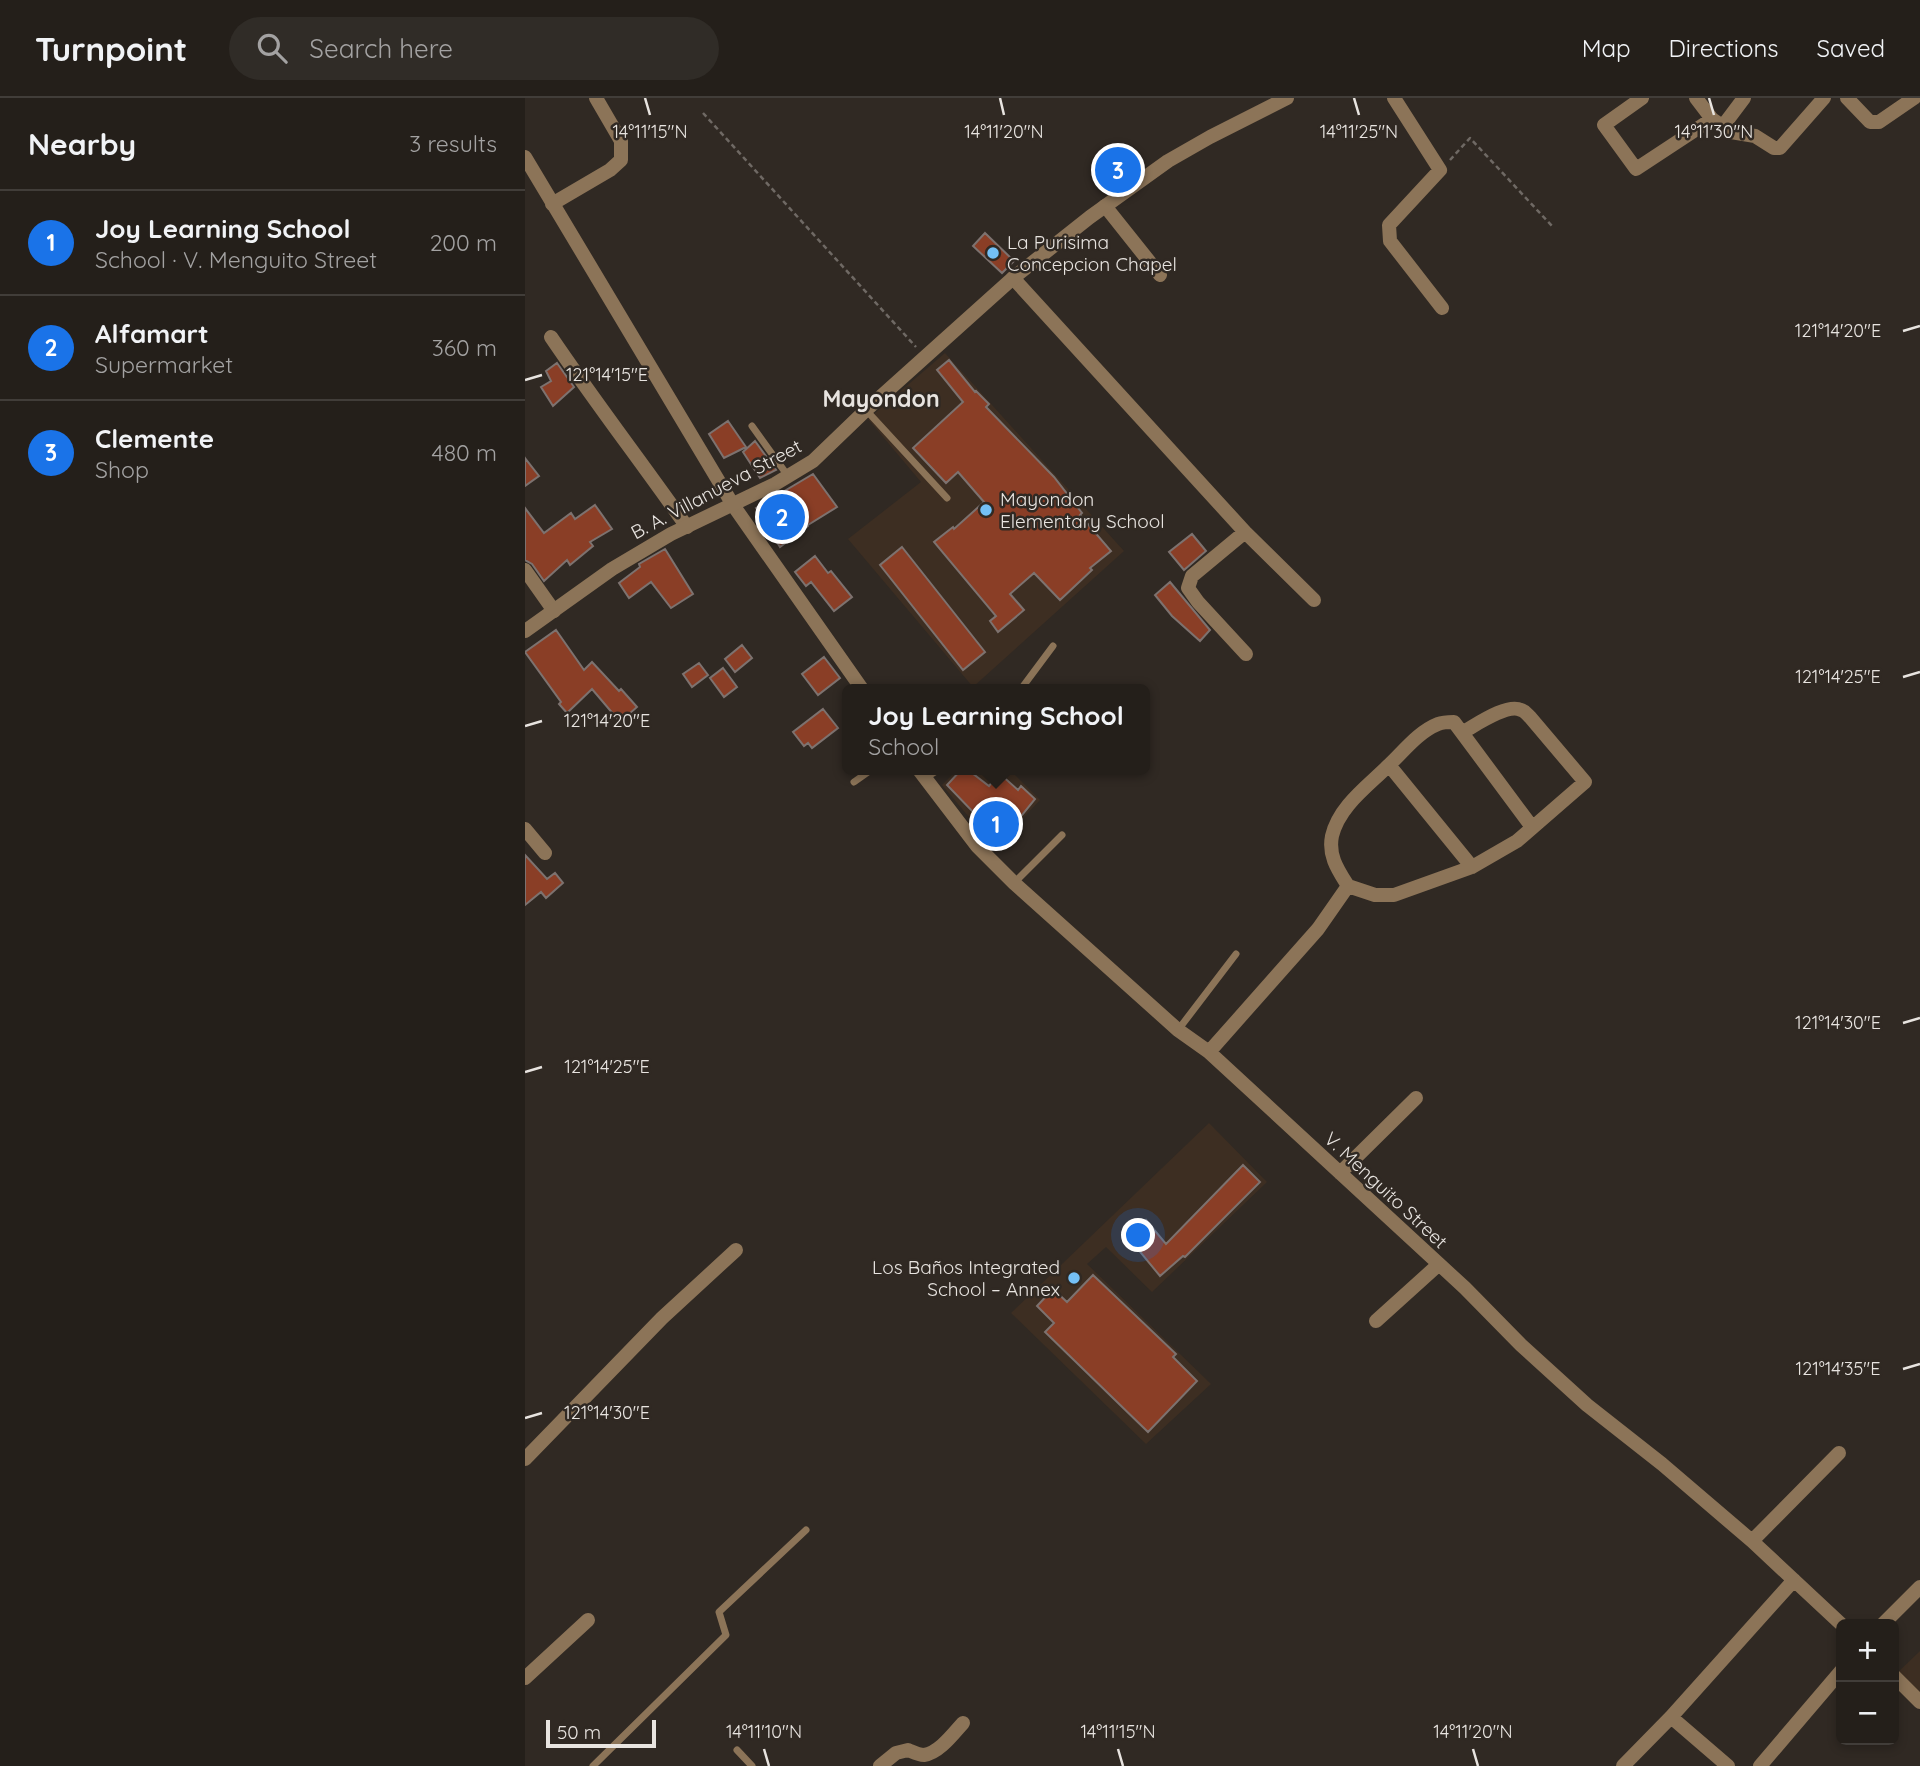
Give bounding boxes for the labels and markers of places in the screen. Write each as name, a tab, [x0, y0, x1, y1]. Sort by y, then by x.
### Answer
pin: 3	[1095, 144, 1141, 196]
place label: La Purisima Concepcion Chapel	[1007, 230, 1177, 276]
marker: La Purisima Concepcion Chapel	[985, 245, 1001, 261]
place label: Mayondon Elementary School	[1000, 487, 1165, 533]
pin: 2	[759, 491, 805, 543]
marker: Mayondon Elementary School	[978, 502, 994, 518]
pin: 1	[973, 798, 1019, 850]
place label: Los Baños Integrated School – Annex	[872, 1255, 1060, 1301]
marker: Los Baños Integrated School – Annex	[1066, 1270, 1082, 1286]

